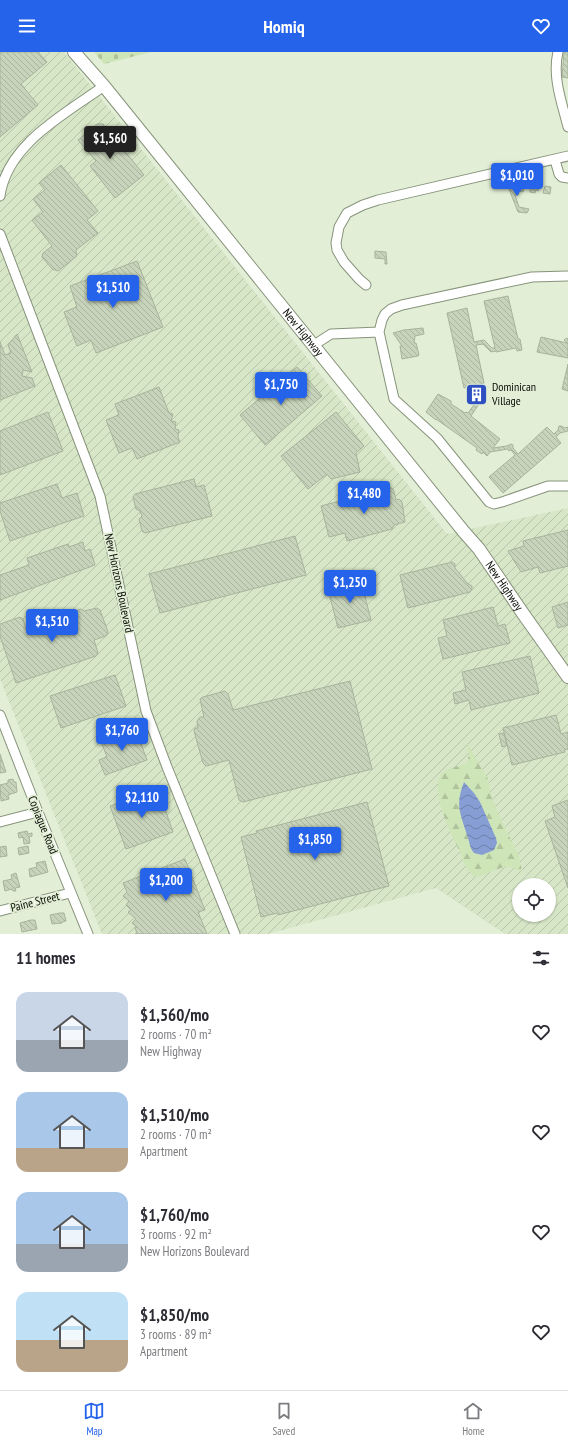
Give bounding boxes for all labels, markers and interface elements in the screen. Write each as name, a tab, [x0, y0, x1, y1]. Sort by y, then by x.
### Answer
icon: menu	[16, 15, 38, 37]
text: Homiq	[263, 15, 305, 38]
icon: heart	[530, 15, 552, 37]
pin: $1,560	[77, 126, 143, 160]
text: $1,560	[93, 130, 127, 147]
pin: $1,010	[484, 163, 550, 197]
text: $1,010	[500, 167, 534, 184]
pin: $1,510	[80, 275, 146, 309]
text: $1,510	[96, 279, 130, 296]
street label: New Highway	[280, 305, 327, 359]
pin: $1,750	[248, 372, 314, 406]
text: $1,750	[264, 376, 298, 393]
place label: Dominican Village	[491, 379, 536, 408]
building icon: Dominican Village	[463, 381, 489, 407]
pin: $1,480	[331, 481, 397, 515]
text: $1,480	[347, 485, 381, 502]
street label: New Horizons Boulevard	[102, 532, 137, 634]
street label: New Highway	[482, 558, 527, 614]
pin: $1,250	[317, 570, 383, 604]
text: $1,250	[333, 574, 367, 591]
pin: $1,510	[19, 609, 85, 643]
text: $1,510	[35, 613, 69, 630]
pin: $1,760	[89, 718, 155, 752]
text: $1,760	[105, 722, 139, 739]
pin: $2,110	[109, 785, 175, 819]
text: $2,110	[125, 789, 159, 806]
street label: Copiague Road	[25, 794, 62, 856]
pin: $1,850	[282, 827, 348, 861]
text: $1,850	[298, 831, 332, 848]
pin: $1,200	[133, 868, 199, 902]
text: $1,200	[149, 872, 183, 889]
map controls	[512, 878, 556, 922]
button: locate	[512, 878, 556, 922]
street label: Paine Street	[9, 888, 62, 915]
text: 11 homes	[16, 947, 75, 969]
icon: filters	[530, 947, 552, 969]
text: $1,560/mo	[140, 1004, 209, 1026]
icon: home	[48, 1008, 96, 1056]
icon: heart	[530, 1021, 552, 1043]
text: 2 rooms · 70 m²	[140, 1026, 212, 1043]
text: New Highway	[140, 1043, 201, 1060]
text: $1,510/mo	[140, 1104, 209, 1126]
icon: home	[48, 1108, 96, 1156]
icon: heart	[530, 1121, 552, 1143]
text: 2 rooms · 70 m²	[140, 1126, 212, 1143]
text: Apartment	[140, 1143, 188, 1160]
text: $1,760/mo	[140, 1204, 209, 1226]
icon: home	[48, 1208, 96, 1256]
icon: heart	[530, 1221, 552, 1243]
text: 3 rooms · 92 m²	[140, 1226, 212, 1243]
text: New Horizons Boulevard	[140, 1243, 249, 1260]
text: $1,850/mo	[140, 1304, 209, 1326]
icon: home	[48, 1308, 96, 1356]
icon: heart	[530, 1321, 552, 1343]
text: 3 rooms · 89 m²	[140, 1326, 212, 1343]
text: Apartment	[140, 1343, 188, 1360]
tab: Map	[83, 1400, 105, 1438]
tab: Saved	[272, 1400, 295, 1438]
tab: Home	[462, 1400, 485, 1438]

